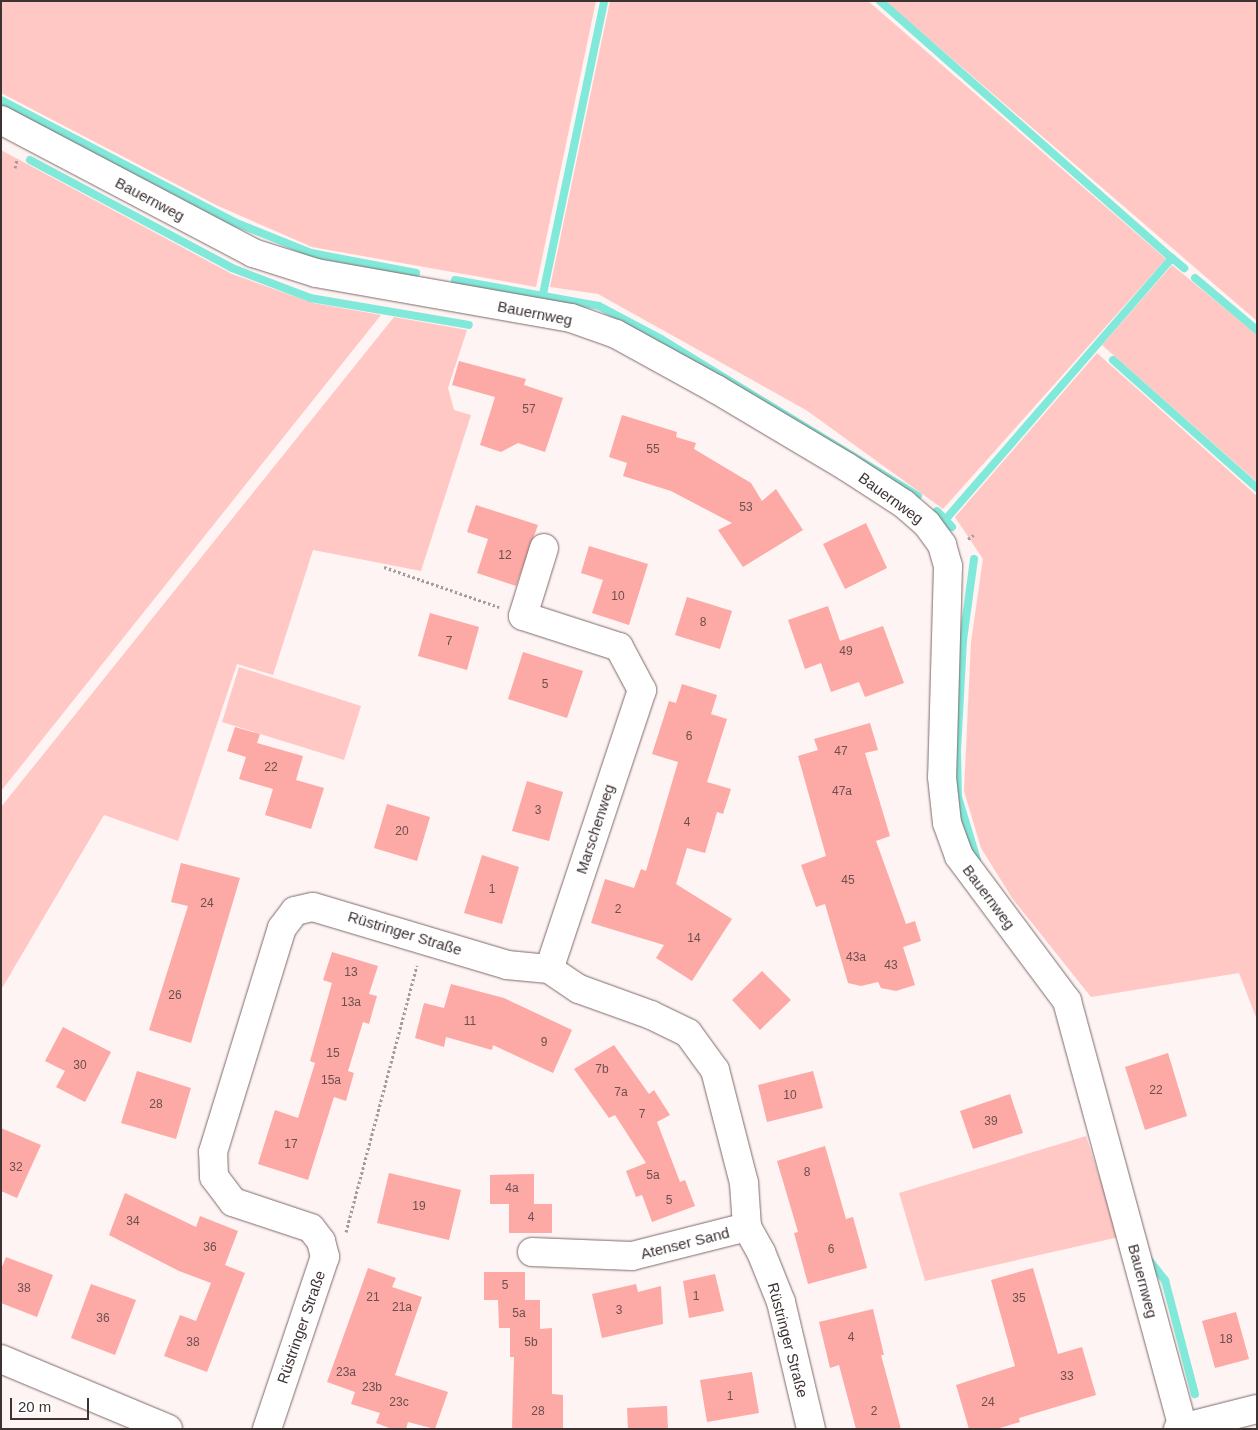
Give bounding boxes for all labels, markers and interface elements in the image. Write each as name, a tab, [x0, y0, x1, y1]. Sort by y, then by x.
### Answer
street label: Bauernweg	[112, 173, 188, 225]
street label: Bauernweg	[496, 297, 574, 329]
house number: 57	[522, 403, 536, 417]
house number: 55	[646, 443, 660, 457]
street label: Bauernweg	[855, 468, 927, 528]
house number: 53	[739, 501, 753, 515]
house number: 12	[498, 549, 512, 563]
house number: 10	[611, 590, 625, 604]
house number: 8	[700, 616, 706, 630]
house number: 7	[446, 635, 452, 649]
house number: 49	[839, 645, 853, 659]
house number: 5	[542, 678, 548, 692]
house number: 6	[686, 730, 692, 744]
house number: 47	[834, 745, 848, 759]
house number: 22	[264, 761, 278, 775]
street label: Marschenweg	[572, 782, 618, 876]
house number: 47a	[832, 785, 852, 799]
house number: 3	[535, 804, 541, 818]
house number: 4	[684, 816, 690, 830]
house number: 20	[395, 825, 409, 839]
street label: Bauernweg	[959, 861, 1019, 933]
house number: 45	[841, 874, 855, 888]
house number: 1	[489, 883, 495, 897]
house number: 24	[200, 897, 214, 911]
house number: 2	[615, 903, 621, 917]
street label: Rüstringer Straße	[346, 907, 464, 959]
house number: 14	[687, 932, 701, 946]
house number: 43a	[846, 951, 866, 965]
house number: 43	[884, 959, 898, 973]
house number: 13	[344, 966, 358, 980]
house number: 26	[168, 989, 182, 1003]
house number: 13a	[341, 996, 361, 1010]
house number: 11	[464, 1015, 476, 1029]
house number: 9	[541, 1036, 547, 1050]
house number: 15	[326, 1047, 340, 1061]
house number: 30	[73, 1059, 87, 1073]
house number: 7b	[595, 1063, 609, 1077]
house number: 15a	[321, 1074, 341, 1088]
house number: 22	[1149, 1084, 1163, 1098]
house number: 7a	[614, 1086, 628, 1100]
house number: 10	[783, 1089, 797, 1103]
house number: 28	[149, 1098, 163, 1112]
house number: 7	[639, 1108, 645, 1122]
house number: 39	[984, 1115, 998, 1129]
house number: 17	[284, 1138, 298, 1152]
house number: 32	[9, 1161, 23, 1175]
house number: 8	[804, 1166, 810, 1180]
house number: 5a	[646, 1169, 660, 1183]
house number: 4a	[505, 1182, 519, 1196]
house number: 5	[666, 1194, 672, 1208]
house number: 19	[412, 1200, 426, 1214]
house number: 4	[528, 1211, 534, 1225]
house number: 34	[126, 1215, 140, 1229]
street label: Atenser Sand	[639, 1223, 731, 1263]
house number: 36	[203, 1241, 217, 1255]
street label: Bauernweg	[1124, 1242, 1162, 1320]
house number: 6	[828, 1243, 834, 1257]
street label: Rüstringer Straße	[273, 1268, 329, 1386]
house number: 5	[502, 1279, 508, 1293]
street label: Rüstringer Straße	[764, 1281, 812, 1399]
house number: 38	[17, 1282, 31, 1296]
house number: 1	[693, 1290, 699, 1304]
house number: 21	[366, 1291, 380, 1305]
house number: 35	[1012, 1292, 1026, 1306]
house number: 21a	[392, 1301, 412, 1315]
house number: 3	[616, 1304, 622, 1318]
house number: 5a	[512, 1307, 526, 1321]
house number: 36	[96, 1312, 110, 1326]
house number: 4	[848, 1331, 854, 1345]
house number: 18	[1219, 1333, 1233, 1347]
house number: 38	[186, 1336, 200, 1350]
house number: 5b	[524, 1336, 538, 1350]
house number: 23a	[336, 1366, 356, 1380]
house number: 33	[1060, 1370, 1074, 1384]
house number: 23b	[362, 1381, 382, 1395]
scale bar	[12, 1388, 91, 1420]
house number: 1	[727, 1390, 733, 1404]
house number: 23c	[389, 1396, 409, 1410]
house number: 24	[981, 1396, 995, 1410]
text: 20 m	[18, 1398, 51, 1415]
house number: 28	[531, 1405, 545, 1419]
house number: 2	[871, 1405, 877, 1419]

